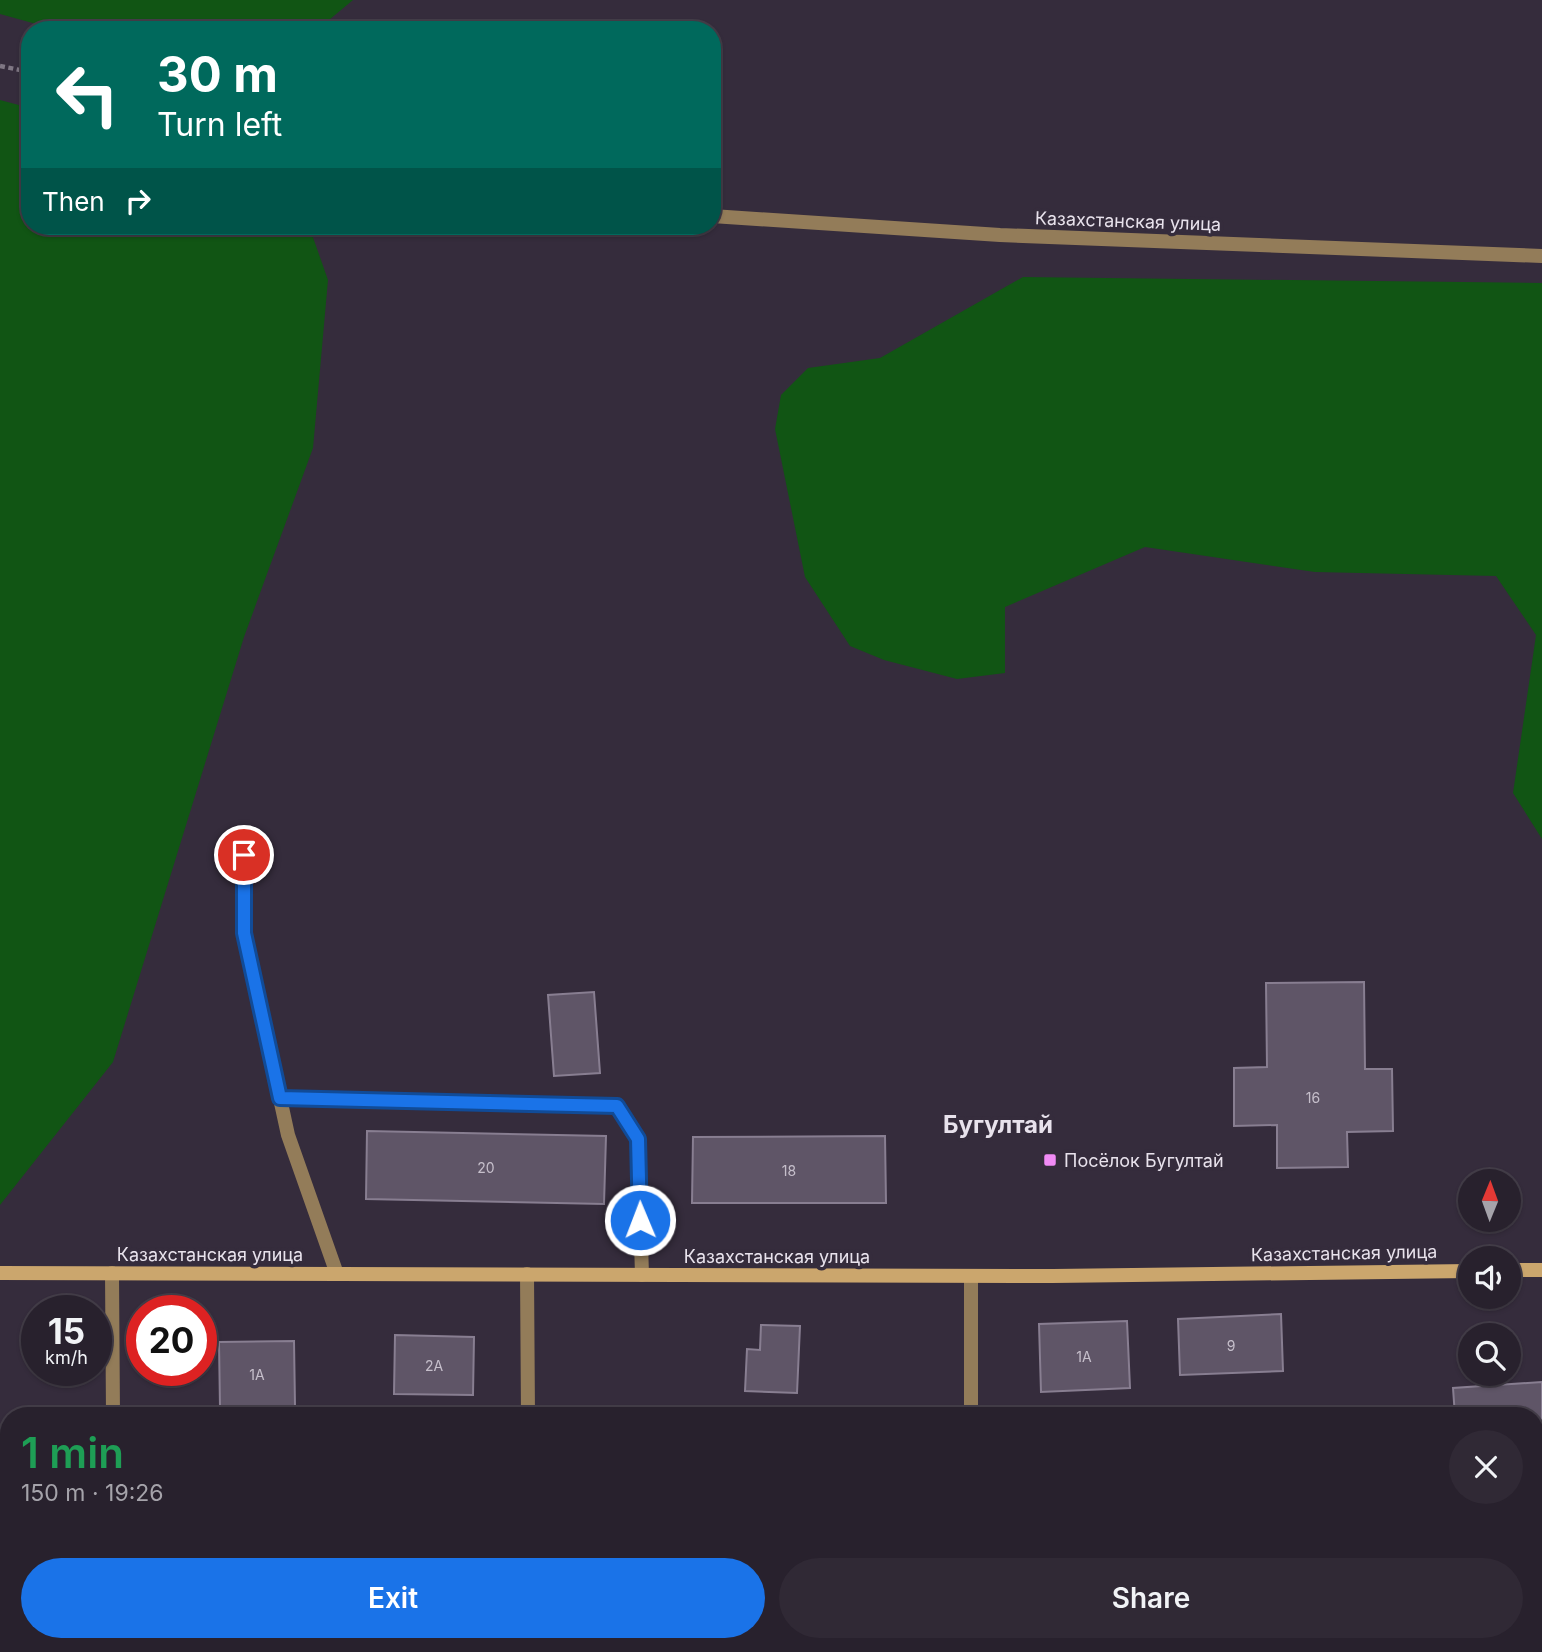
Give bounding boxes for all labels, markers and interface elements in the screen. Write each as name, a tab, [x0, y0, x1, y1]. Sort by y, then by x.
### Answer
text: 30 m	[157, 45, 278, 104]
icon: left	[42, 49, 133, 140]
text: Turn left	[157, 105, 282, 144]
icon: right	[119, 182, 157, 220]
text: Then	[42, 186, 105, 217]
street label: Казахстанская улица	[1034, 207, 1222, 235]
pin	[214, 825, 274, 885]
icon: arrive	[225, 836, 263, 874]
house number: 16	[1306, 1089, 1320, 1106]
district label: Бугултай	[943, 1110, 1053, 1139]
place label: Посёлок Бугултай	[1064, 1150, 1224, 1171]
marker: Посёлок Бугултай	[1042, 1152, 1058, 1168]
house number: 20	[477, 1159, 495, 1176]
house number: 18	[782, 1162, 796, 1179]
north arrow	[1458, 1169, 1521, 1232]
map controls	[1458, 1169, 1521, 1386]
position arrow	[603, 1183, 677, 1257]
street label: Казахстанская улица	[1251, 1241, 1437, 1265]
street label: Казахстанская улица	[117, 1244, 303, 1265]
street label: Казахстанская улица	[684, 1246, 870, 1267]
button: sound	[1458, 1246, 1521, 1309]
speed limit sign: 20	[126, 1295, 217, 1386]
text: 15	[48, 1310, 85, 1352]
button: search	[1458, 1323, 1521, 1386]
house number: 9	[1227, 1337, 1235, 1354]
text: km/h	[45, 1347, 88, 1368]
house number: 1А	[1076, 1348, 1092, 1365]
house number: 2А	[425, 1357, 443, 1374]
house number: 1А	[249, 1366, 265, 1383]
text: 1 min	[21, 1427, 124, 1478]
button: close	[1449, 1430, 1523, 1504]
text: 150 m · 19:26	[21, 1479, 164, 1507]
button: Exit	[21, 1558, 765, 1638]
button: Share	[779, 1558, 1523, 1638]

